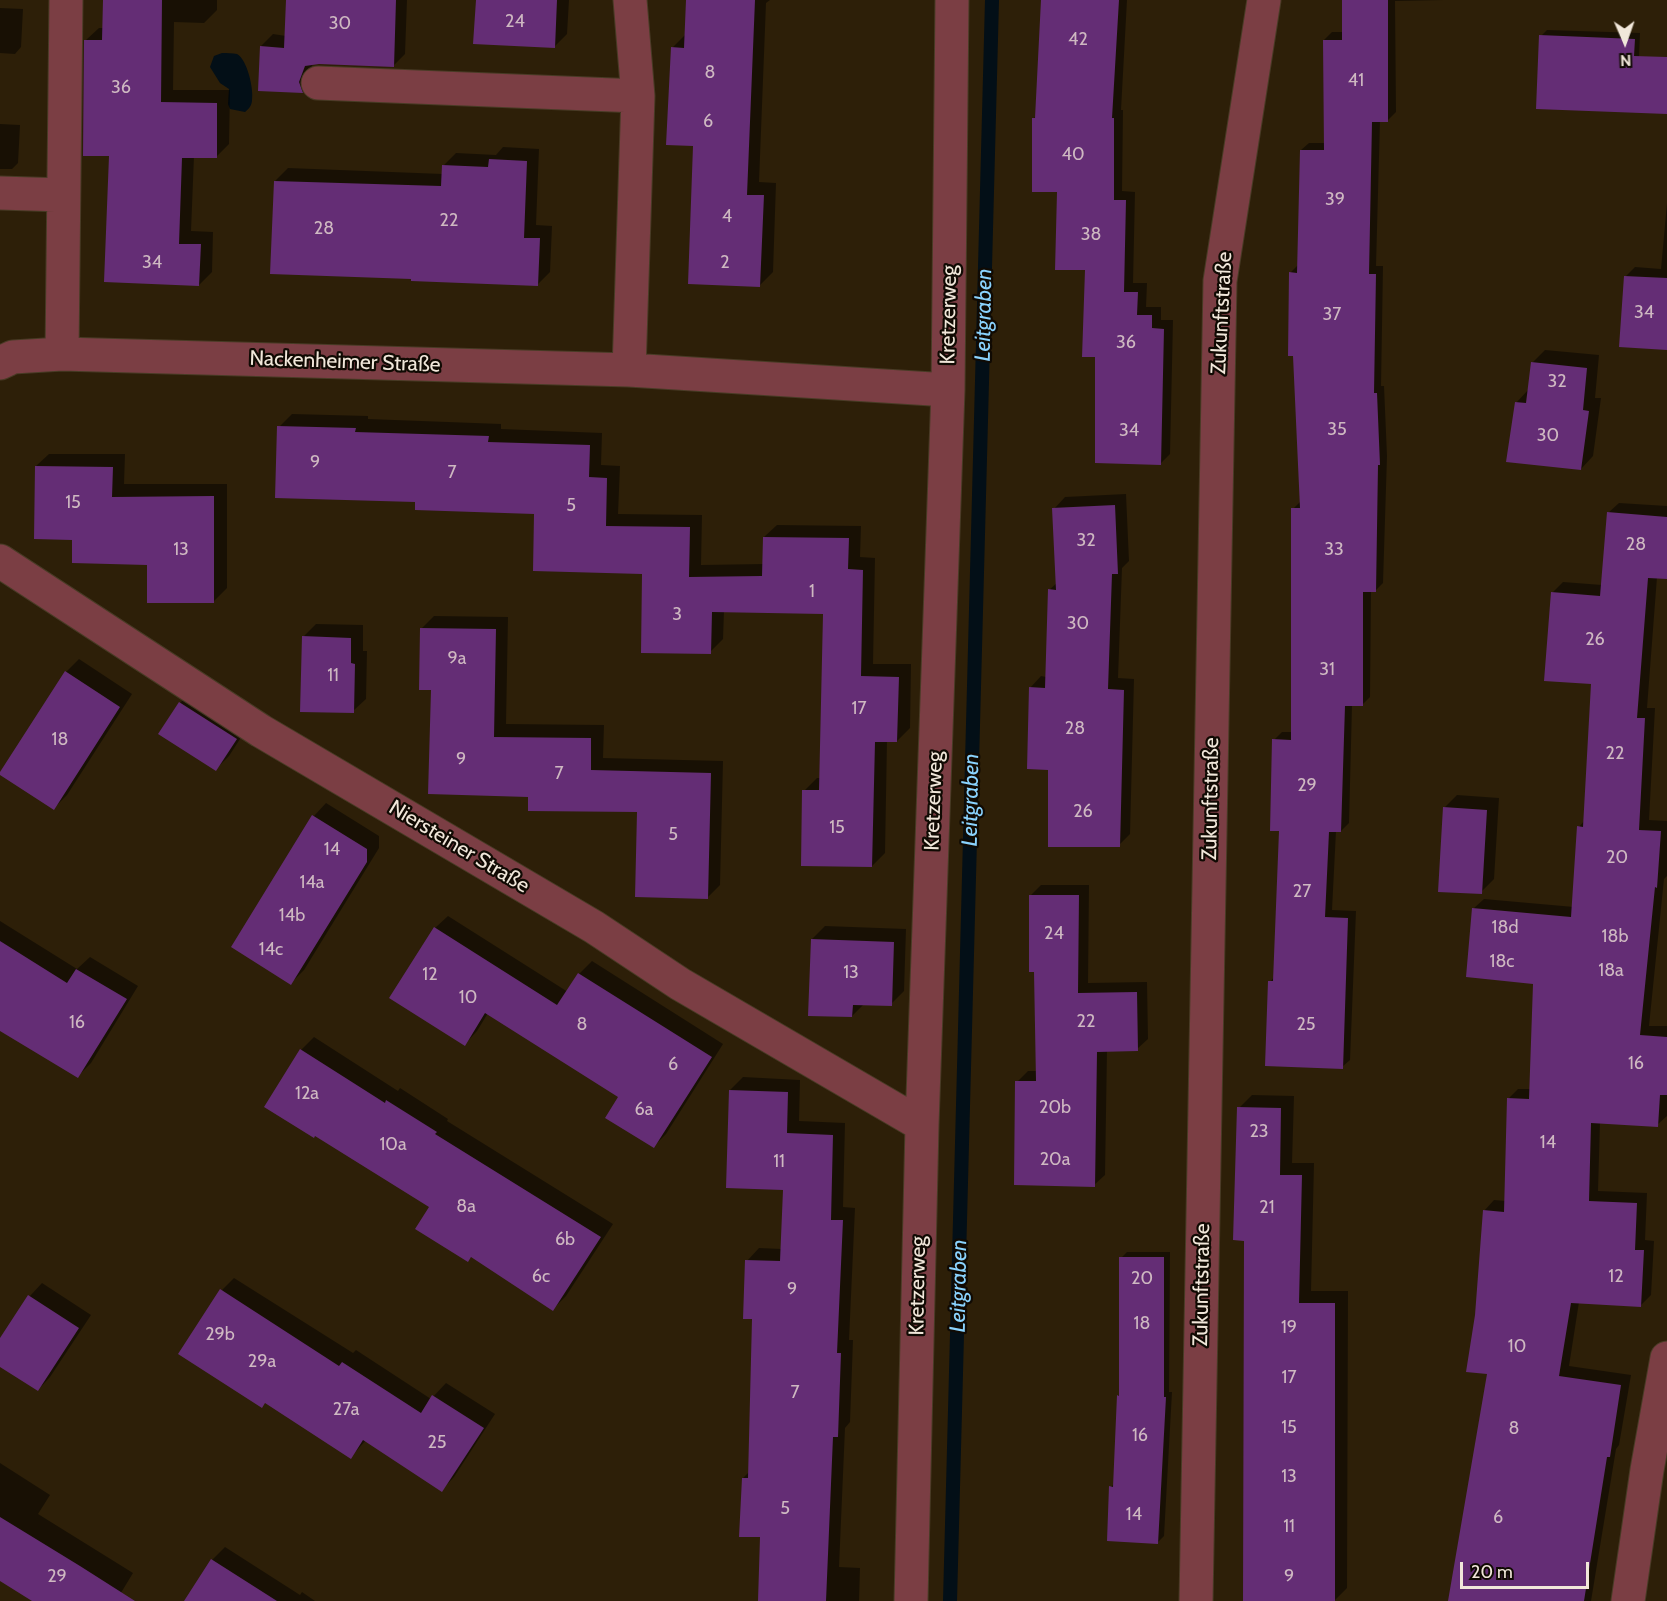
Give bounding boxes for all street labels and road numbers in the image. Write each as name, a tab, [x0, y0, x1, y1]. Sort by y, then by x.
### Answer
street label: Zukunftstraße	[1206, 251, 1238, 375]
street label: Kretzerweg	[936, 265, 962, 365]
street label: Nackenheimer Straße	[249, 346, 441, 378]
street label: Zukunftstraße	[1197, 737, 1225, 861]
street label: Kretzerweg	[920, 751, 948, 851]
street label: Niersteiner Straße	[384, 795, 534, 899]
street label: Zukunftstraße	[1188, 1223, 1216, 1347]
street label: Kretzerweg	[905, 1236, 931, 1336]

